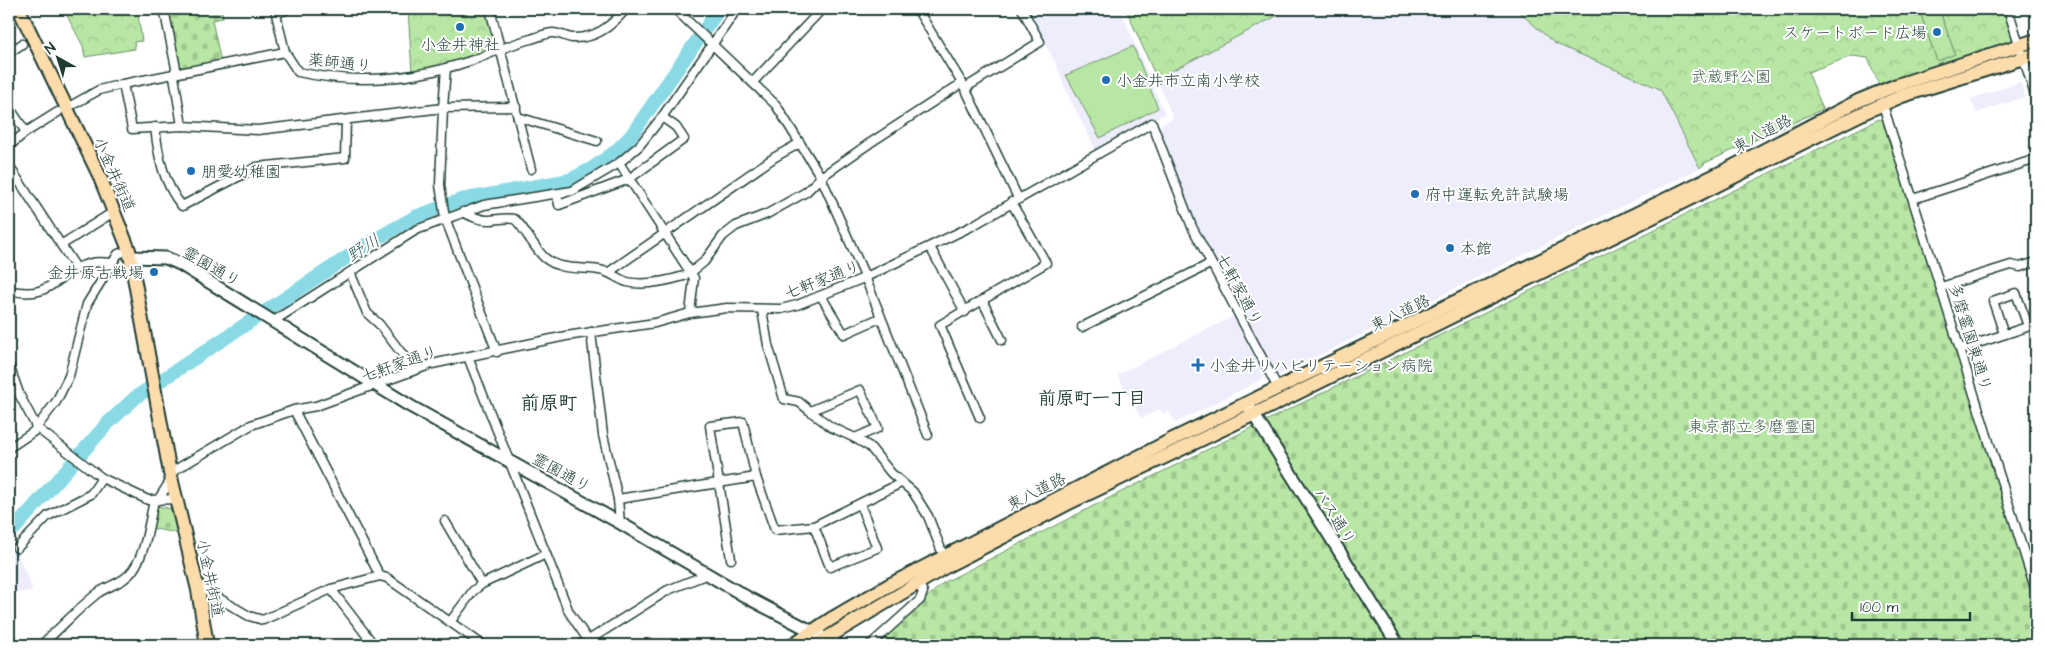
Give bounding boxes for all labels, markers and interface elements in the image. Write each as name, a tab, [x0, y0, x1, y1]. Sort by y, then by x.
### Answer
marker: 小金井神社	[454, 21, 466, 33]
place label: スケートボード広場	[1783, 22, 1927, 44]
marker: スケートボード広場	[1931, 26, 1943, 38]
north arrow	[32, 32, 82, 82]
place label: 小金井神社	[420, 34, 500, 56]
text: N	[41, 38, 60, 59]
street label: 薬師通り	[307, 49, 373, 77]
park label: 武蔵野公園	[1691, 66, 1771, 88]
place label: 小金井市立南小学校	[1116, 70, 1260, 92]
marker: 小金井市立南小学校	[1100, 74, 1112, 86]
street label: 東八道路	[1729, 109, 1796, 159]
street label: 小金井街道	[88, 133, 140, 215]
place label: 朋愛幼稚園	[201, 161, 281, 183]
marker: 朋愛幼稚園	[185, 165, 197, 177]
place label: 府中運転免許試験場	[1425, 184, 1569, 206]
marker: 府中運転免許試験場	[1409, 188, 1421, 200]
water label: 野川	[341, 228, 385, 269]
place label: 本館	[1460, 238, 1492, 260]
street label: 霊園通り	[178, 241, 245, 292]
marker: 本館	[1444, 242, 1456, 254]
street label: 七軒家通り	[1211, 249, 1268, 330]
street label: 七軒家通り	[781, 255, 864, 305]
place label: 金井原古戦場	[48, 262, 144, 284]
marker: 金井原古戦場	[148, 266, 160, 278]
street label: 多磨霊園東通り	[1943, 281, 1997, 394]
street label: 東八道路	[1367, 289, 1434, 337]
street label: 七軒家通り	[358, 341, 441, 387]
place label: 小金井リハビリテーション病院	[1209, 355, 1433, 377]
marker: 小金井リハビリテーション病院	[1191, 358, 1205, 372]
district label: 前原町一丁目	[1038, 386, 1146, 411]
district label: 前原町	[520, 390, 578, 417]
park label: 東京都立多磨霊園	[1688, 416, 1816, 438]
street label: 霊園通り	[528, 448, 595, 498]
street label: 東八道路	[1003, 468, 1070, 516]
street label: バス通り	[1308, 484, 1360, 550]
street label: 小金井街道	[191, 537, 229, 620]
scale bar	[1852, 589, 1970, 621]
text: 100 m	[1860, 597, 1899, 618]

